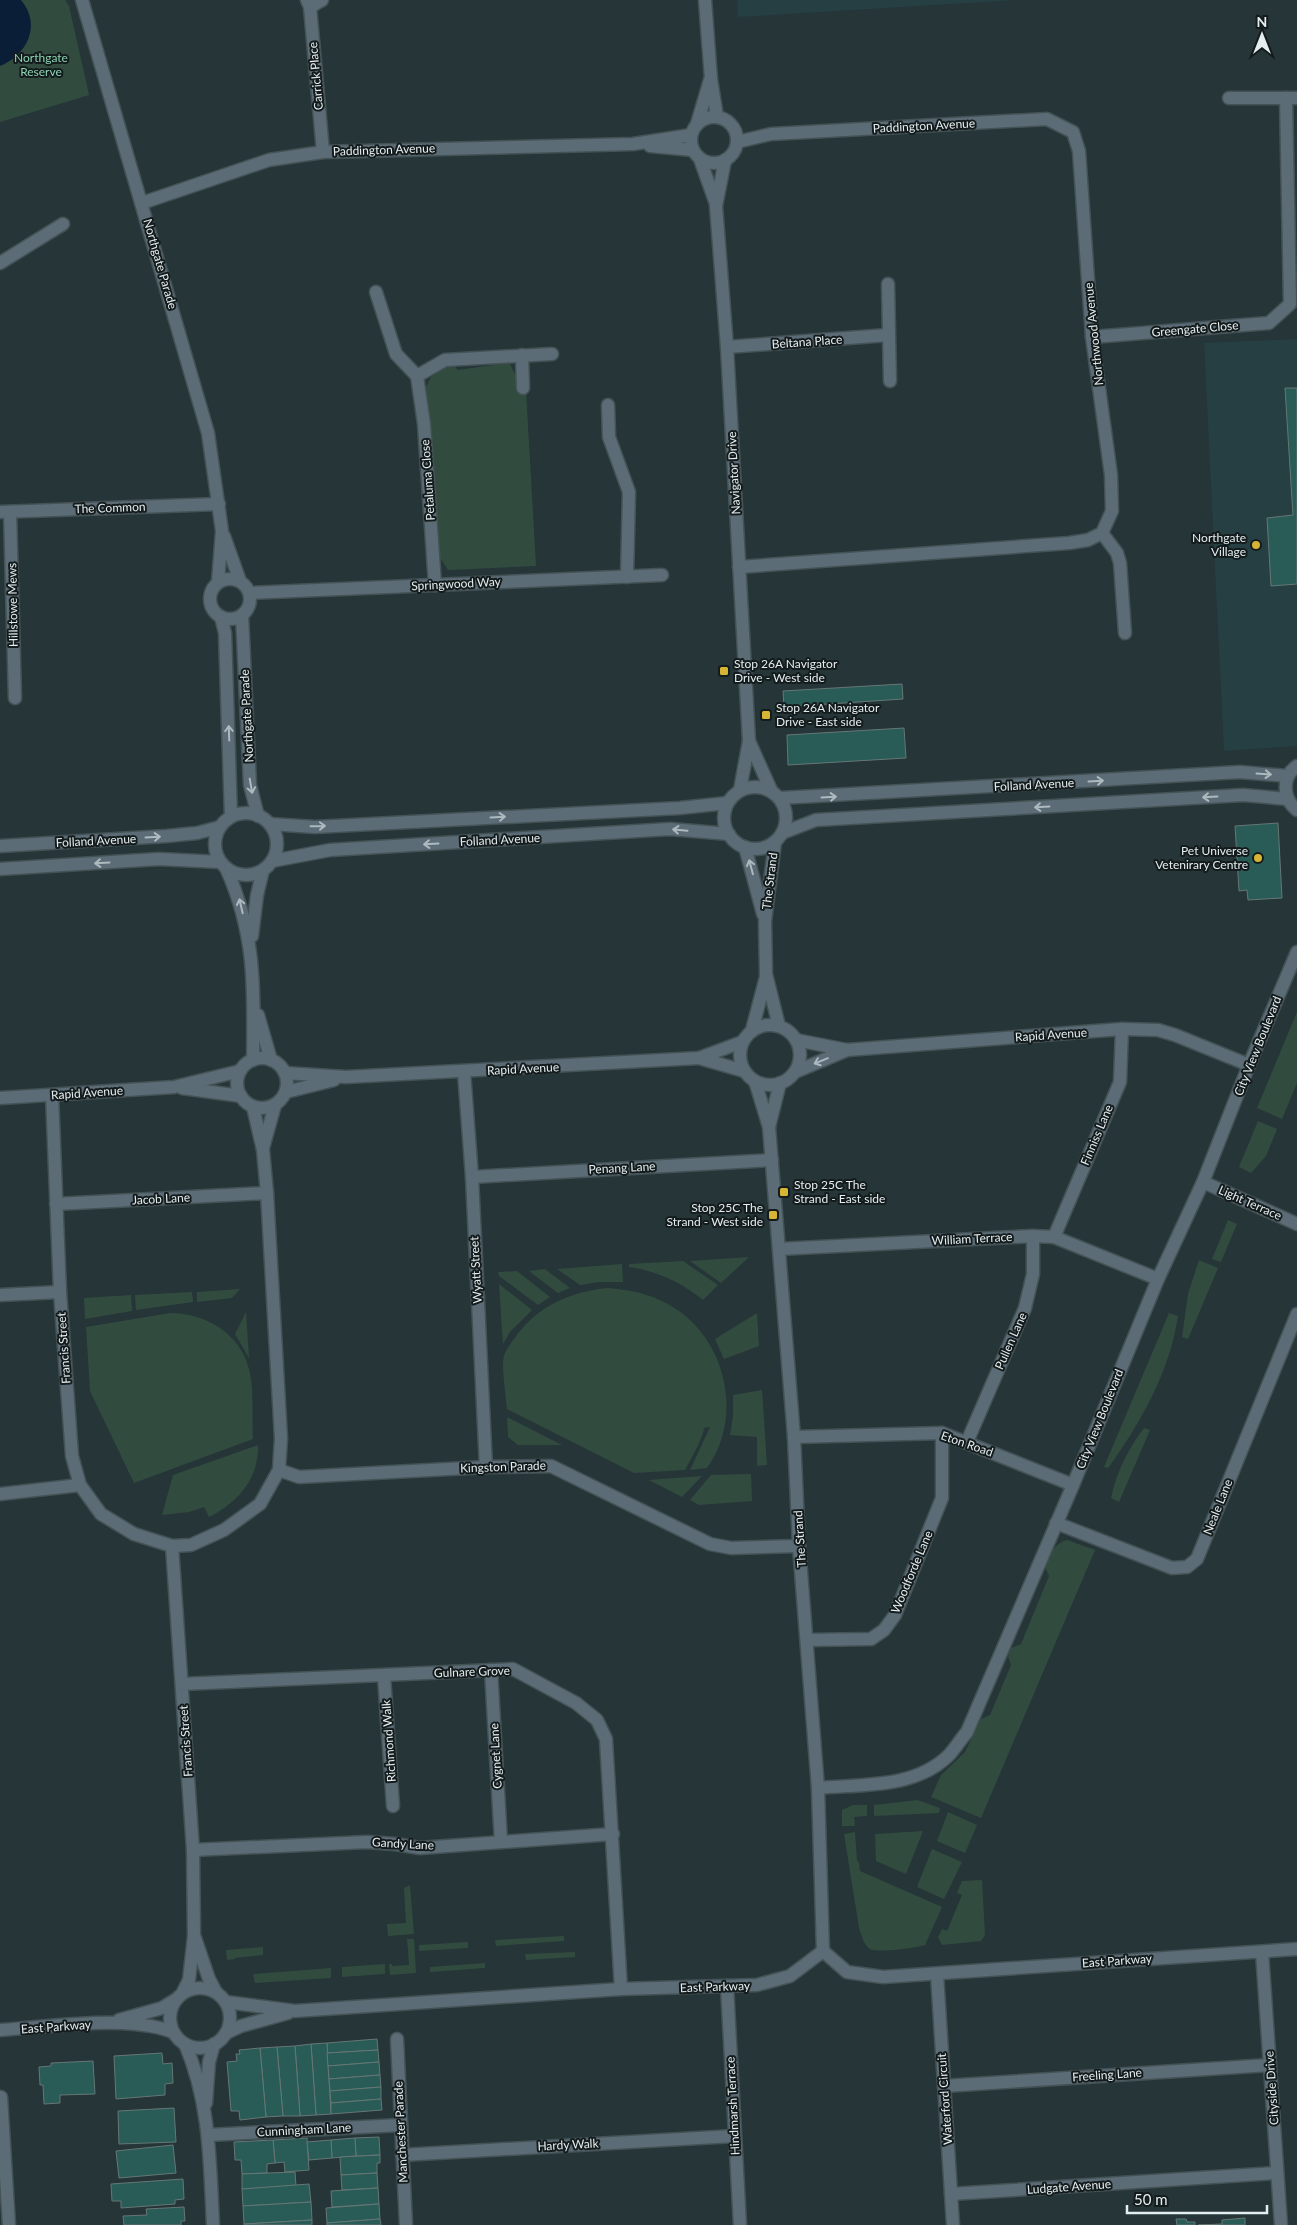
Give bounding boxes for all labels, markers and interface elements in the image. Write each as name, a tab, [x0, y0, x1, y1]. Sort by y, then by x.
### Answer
north arrow	[1237, 10, 1287, 60]
text: N	[1257, 13, 1267, 30]
street label: Carrick Place	[305, 41, 326, 111]
park label: Northgate Reserve	[14, 50, 68, 79]
street label: Paddington Avenue	[872, 115, 975, 136]
street label: Paddington Avenue	[333, 140, 435, 159]
street label: Northgate Parade	[140, 217, 181, 311]
street label: Northwood Avenue	[1081, 282, 1106, 386]
street label: Greengate Close	[1151, 317, 1239, 340]
street label: Beltana Place	[771, 332, 843, 351]
street label: Navigator Drive	[724, 431, 743, 515]
street label: Petaluma Close	[417, 439, 438, 521]
street label: The Common	[74, 499, 146, 516]
place label: Northgate Village	[1192, 530, 1246, 559]
marker: Northgate Village	[1250, 539, 1262, 551]
street label: Hillstowe Mews	[4, 563, 21, 647]
street label: Springwood Way	[411, 574, 502, 593]
place label: Stop 26A Navigator Drive - West side	[734, 656, 838, 685]
marker: Stop 26A Navigator Drive - West side	[718, 665, 730, 677]
street label: Northgate Parade	[237, 669, 256, 763]
place label: Stop 26A Navigator Drive - East side	[776, 700, 880, 729]
marker: Stop 26A Navigator Drive - East side	[760, 709, 772, 721]
one-way arrow	[224, 726, 234, 742]
one-way arrow	[1256, 769, 1272, 779]
street label: Folland Avenue	[993, 775, 1075, 794]
one-way arrow	[1087, 776, 1103, 785]
one-way arrow	[247, 778, 257, 794]
one-way arrow	[820, 792, 836, 801]
one-way arrow	[1203, 793, 1219, 802]
one-way arrow	[1034, 802, 1050, 812]
one-way arrow	[490, 813, 506, 822]
one-way arrow	[310, 822, 326, 831]
one-way arrow	[672, 825, 688, 835]
street label: Folland Avenue	[459, 830, 541, 849]
street label: Folland Avenue	[55, 831, 137, 850]
one-way arrow	[145, 833, 161, 842]
one-way arrow	[423, 839, 439, 848]
place label: Pet Universe Vetenirary Centre	[1155, 843, 1248, 872]
street label: The Strand	[759, 852, 780, 910]
marker: Pet Universe Vetenirary Centre	[1252, 852, 1264, 864]
one-way arrow	[94, 858, 110, 867]
one-way arrow	[745, 860, 755, 876]
one-way arrow	[236, 898, 245, 914]
street label: City View Boulevard	[1231, 994, 1284, 1098]
street label: Rapid Avenue	[1014, 1025, 1087, 1044]
one-way arrow	[814, 1056, 829, 1066]
street label: Rapid Avenue	[487, 1059, 559, 1078]
street label: Rapid Avenue	[50, 1083, 123, 1102]
street label: Finniss Lane	[1077, 1102, 1116, 1167]
street label: Penang Lane	[588, 1158, 656, 1177]
place label: Stop 25C The Strand - East side	[794, 1177, 885, 1206]
street label: Light Terrace	[1216, 1182, 1284, 1223]
marker: Stop 25C The Strand - East side	[778, 1186, 790, 1198]
street label: Jacob Lane	[132, 1189, 190, 1208]
place label: Stop 25C The Strand - West side	[667, 1200, 763, 1229]
marker: Stop 25C The Strand - West side	[767, 1209, 779, 1221]
street label: William Terrace	[931, 1229, 1013, 1248]
street label: Wyatt Street	[466, 1235, 485, 1304]
street label: Pullen Lane	[991, 1310, 1030, 1372]
street label: Francis Street	[53, 1311, 73, 1384]
street label: City View Boulevard	[1073, 1367, 1126, 1471]
street label: Eton Road	[939, 1428, 995, 1459]
street label: Kingston Parade	[460, 1458, 546, 1475]
street label: Neale Lane	[1200, 1477, 1235, 1537]
street label: The Strand	[790, 1510, 809, 1568]
street label: Woodforde Lane	[887, 1528, 936, 1615]
street label: Gulnare Grove	[434, 1663, 510, 1680]
street label: Richmond Walk	[378, 1699, 399, 1783]
street label: Francis Street	[175, 1704, 195, 1777]
street label: Cygnet Lane	[486, 1723, 505, 1789]
street label: Gandy Lane	[372, 1834, 434, 1853]
street label: East Parkway	[1081, 1951, 1153, 1970]
street label: East Parkway	[680, 1978, 751, 1995]
street label: East Parkway	[20, 2017, 92, 2036]
street label: Cityside Drive	[1261, 2051, 1282, 2126]
street label: Waterford Circuit	[934, 2052, 955, 2145]
street label: Hindmarsh Terrace	[722, 2056, 743, 2156]
street label: Freeling Lane	[1072, 2065, 1142, 2084]
street label: Manchester Parade	[390, 2081, 411, 2183]
street label: Cunningham Lane	[256, 2120, 352, 2139]
street label: Hardy Walk	[537, 2135, 600, 2154]
street label: Ludgate Avenue	[1026, 2176, 1112, 2197]
scale bar	[1127, 2182, 1267, 2214]
text: 50 m	[1134, 2190, 1168, 2208]

